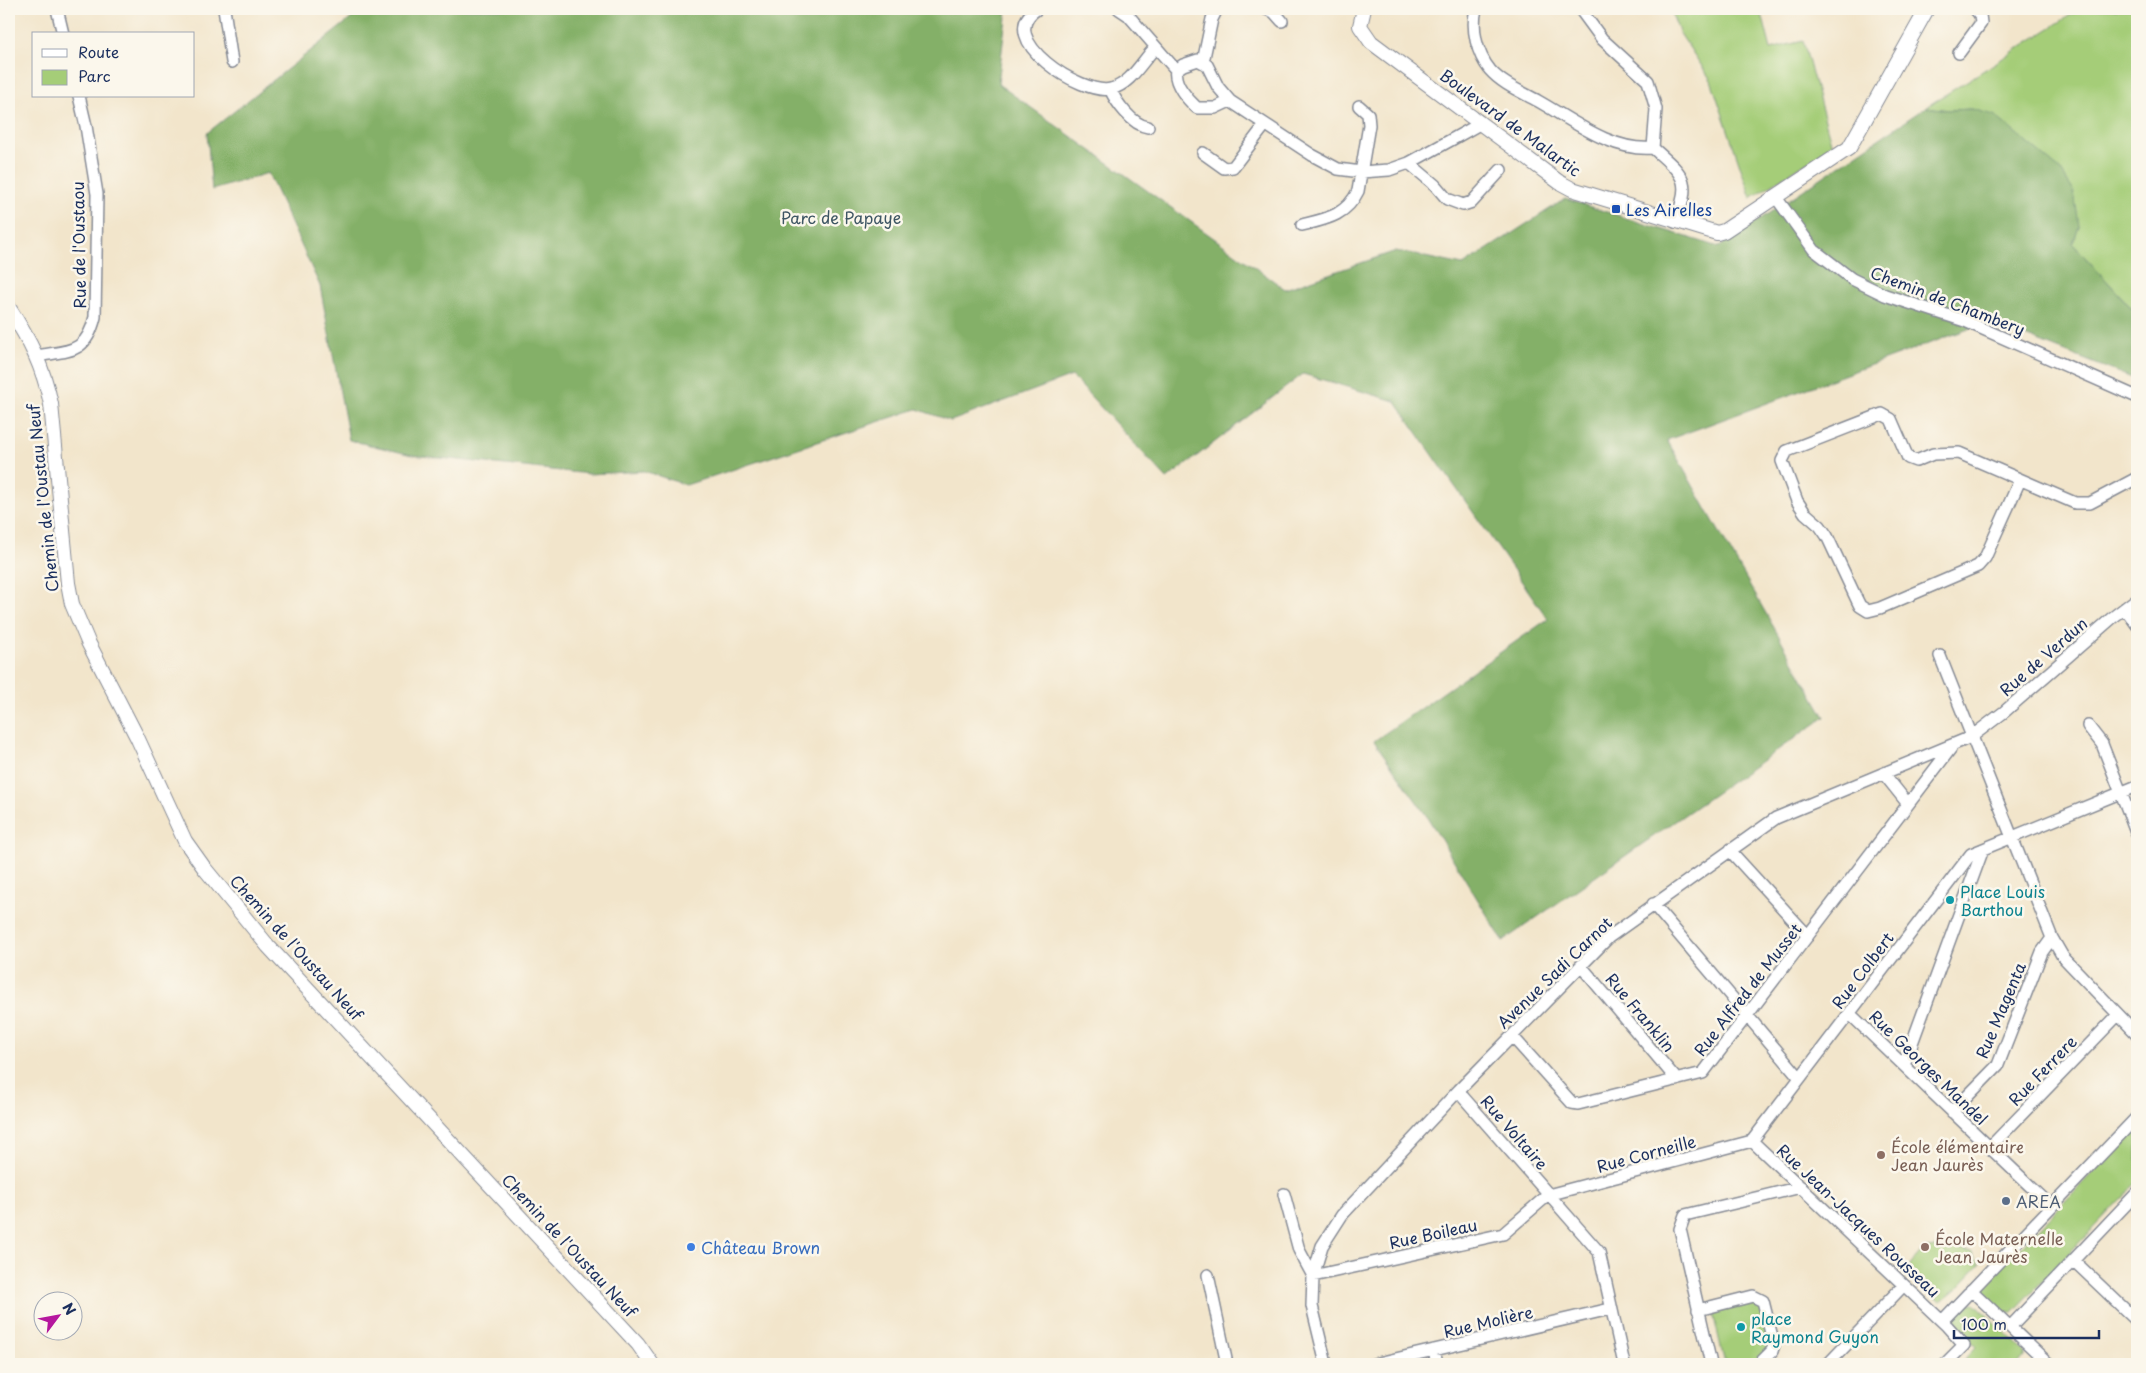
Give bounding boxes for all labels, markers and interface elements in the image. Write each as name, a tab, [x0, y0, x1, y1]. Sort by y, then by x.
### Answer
legend	[32, 32, 195, 98]
text: Route	[78, 40, 119, 63]
street label: Boulevard de Malartic	[1436, 63, 1586, 181]
text: Parc	[78, 64, 111, 87]
street label: Rue de l'Oustaou	[65, 181, 91, 309]
place label: Les Airelles	[1626, 197, 1712, 221]
marker: Les Airelles	[1610, 203, 1622, 215]
park label: Parc de Papaye	[781, 205, 901, 229]
street label: Chemin de Chambery	[1867, 259, 2029, 341]
street label: Chemin de l'Oustau Neuf	[20, 401, 64, 593]
street label: Rue de Verdun	[1994, 611, 2092, 701]
street label: Chemin de l'Oustau Neuf	[225, 869, 370, 1026]
place label: Place Louis Barthou	[1960, 879, 2045, 921]
marker: Place Louis Barthou	[1944, 894, 1956, 906]
street label: Avenue Sadi Carnot	[1491, 910, 1617, 1033]
street label: Rue Alfred de Musset	[1687, 917, 1807, 1060]
street label: Rue Colbert	[1825, 926, 1899, 1013]
street label: Rue Magenta	[1969, 958, 2031, 1062]
street label: Rue Franklin	[1601, 967, 1681, 1057]
street label: Rue Georges Mandel	[1864, 1004, 1994, 1130]
street label: Rue Ferrere	[2002, 1029, 2082, 1110]
street label: Rue Voltaire	[1476, 1089, 1554, 1175]
street label: Rue Corneille	[1594, 1128, 1698, 1178]
place label: École élémentaire Jean Jaurès	[1891, 1134, 2024, 1176]
street label: Rue Jean-Jacques Rousseau	[1772, 1138, 1946, 1302]
marker: École élémentaire Jean Jaurès	[1875, 1149, 1887, 1161]
street label: Chemin de l'Oustau Neuf	[497, 1168, 644, 1323]
place label: AREA	[2016, 1189, 2061, 1213]
marker: AREA	[2000, 1195, 2012, 1207]
street label: Rue Boileau	[1387, 1212, 1479, 1254]
place label: École Maternelle Jean Jaurès	[1935, 1226, 2064, 1268]
place label: Château Brown	[701, 1235, 820, 1259]
marker: Château Brown	[685, 1241, 697, 1253]
marker: École Maternelle Jean Jaurès	[1919, 1241, 1931, 1253]
north arrow	[32, 1290, 82, 1340]
text: N	[58, 1299, 81, 1319]
street label: Rue Molière	[1441, 1299, 1535, 1343]
place label: place Raymond Guyon	[1751, 1306, 1879, 1348]
scale bar	[1954, 1308, 2098, 1340]
text: 100 m	[1961, 1312, 2007, 1335]
marker: place Raymond Guyon	[1735, 1321, 1747, 1333]

